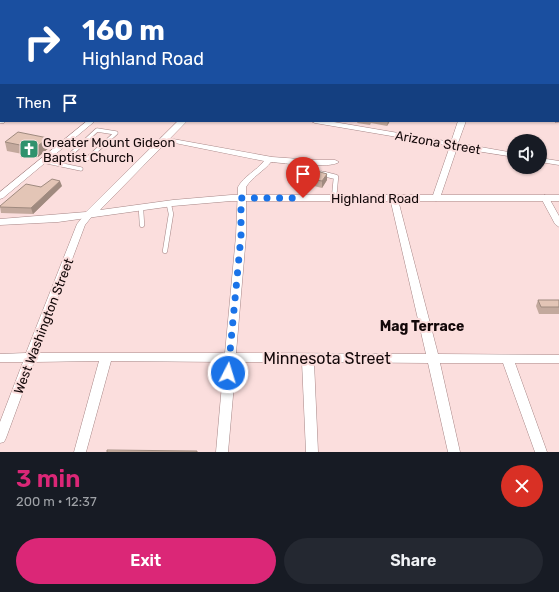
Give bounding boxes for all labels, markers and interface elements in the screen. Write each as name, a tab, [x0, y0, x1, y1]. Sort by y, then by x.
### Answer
text: 160 m	[82, 14, 165, 47]
icon: right	[16, 16, 68, 68]
text: Highland Road	[82, 48, 204, 70]
icon: arrive	[59, 92, 81, 114]
text: Then	[16, 94, 51, 112]
street label: Arizona Street	[394, 128, 482, 157]
map controls	[507, 134, 547, 174]
button: sound	[507, 134, 547, 174]
place label: Greater Mount Gideon Baptist Church	[43, 135, 175, 165]
church icon: Greater Mount Gideon Baptist Church	[18, 138, 40, 160]
pin	[286, 157, 320, 198]
icon: arrive	[292, 163, 314, 185]
street label: Highland Road	[331, 191, 419, 207]
street label: West Washington Street	[11, 256, 77, 396]
district label: Mag Terrace	[380, 318, 464, 335]
street label: Minnesota Street	[263, 349, 391, 368]
position arrow	[207, 352, 249, 394]
text: 3 min	[16, 465, 80, 493]
button: close	[501, 465, 543, 507]
text: 200 m · 12:37	[16, 494, 97, 509]
button: Exit	[16, 538, 276, 584]
button: Share	[284, 538, 543, 584]

